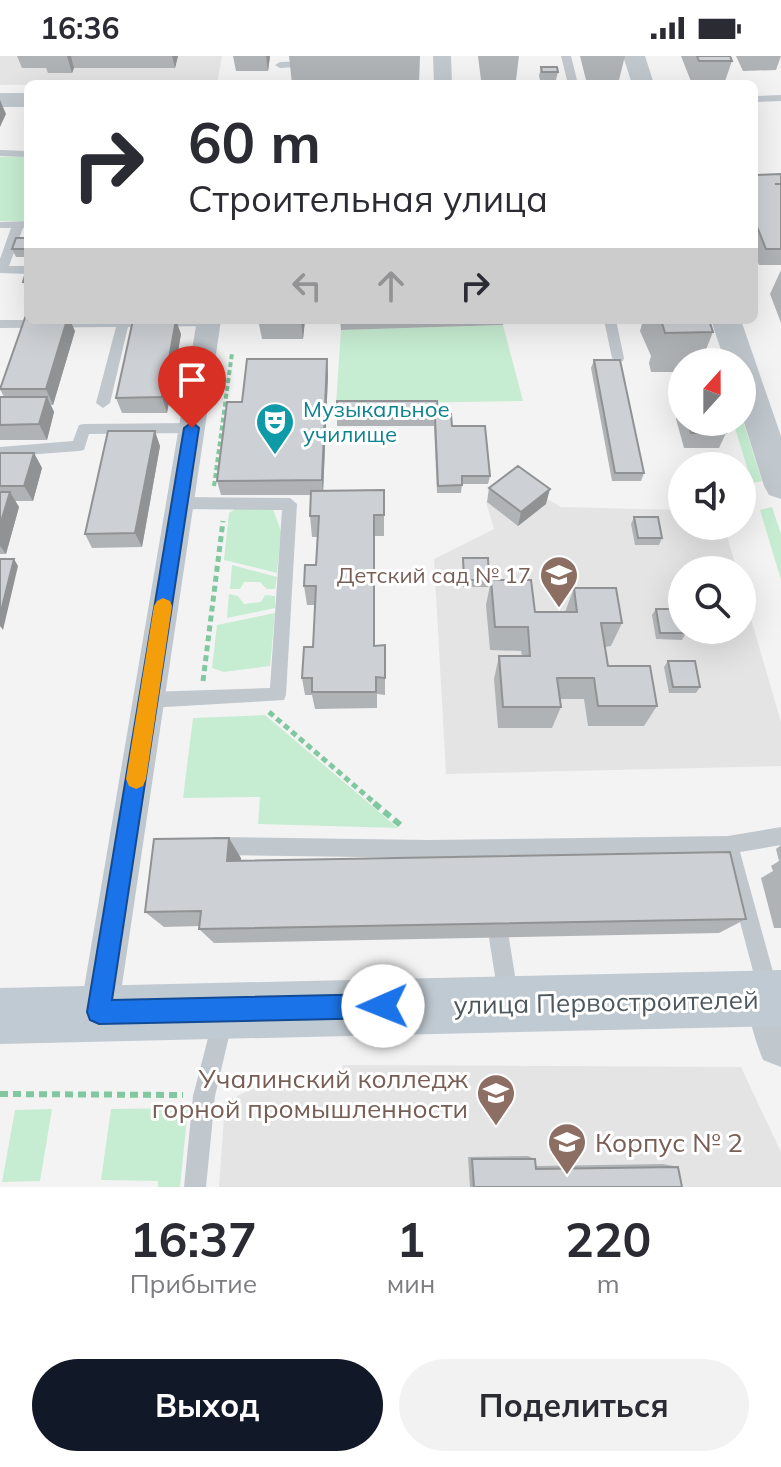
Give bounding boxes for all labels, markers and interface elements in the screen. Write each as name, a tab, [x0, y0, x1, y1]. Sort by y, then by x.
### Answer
text: 16:36	[40, 9, 119, 47]
text: 60 m	[188, 107, 321, 177]
icon: right	[56, 112, 160, 216]
text: Строительная улица	[188, 176, 548, 221]
icon: left	[285, 264, 329, 308]
icon: ahead	[369, 264, 413, 308]
icon: right	[453, 264, 497, 308]
pin	[158, 346, 226, 428]
north arrow	[668, 348, 756, 436]
map controls	[668, 348, 756, 644]
icon: arrive	[170, 358, 214, 402]
place label: Музыкальное училище	[303, 395, 450, 448]
theatre icon: Музыкальное училище	[254, 401, 296, 456]
button: sound	[668, 452, 756, 540]
school or university icon: Детский сад № 17	[538, 554, 580, 609]
button: search	[668, 556, 756, 644]
place label: Детский сад № 17	[337, 561, 531, 589]
position arrow	[341, 964, 425, 1048]
street label: улица Первостроителей	[453, 983, 759, 1021]
place label: Учалинский колледж горной промышленности	[152, 1062, 468, 1125]
school or university icon: Учалинский колледж горной промышленности	[475, 1072, 517, 1127]
school or university icon: Корпус № 2	[546, 1121, 588, 1176]
place label: Корпус № 2	[595, 1126, 743, 1159]
text: 16:37	[130, 1209, 257, 1269]
text: 1	[397, 1209, 425, 1269]
text: 220	[565, 1209, 651, 1269]
text: Прибытие	[130, 1267, 257, 1300]
text: мин	[387, 1267, 435, 1300]
text: m	[597, 1267, 620, 1300]
button: Выход	[32, 1359, 383, 1451]
button: Поделиться	[399, 1359, 749, 1451]

